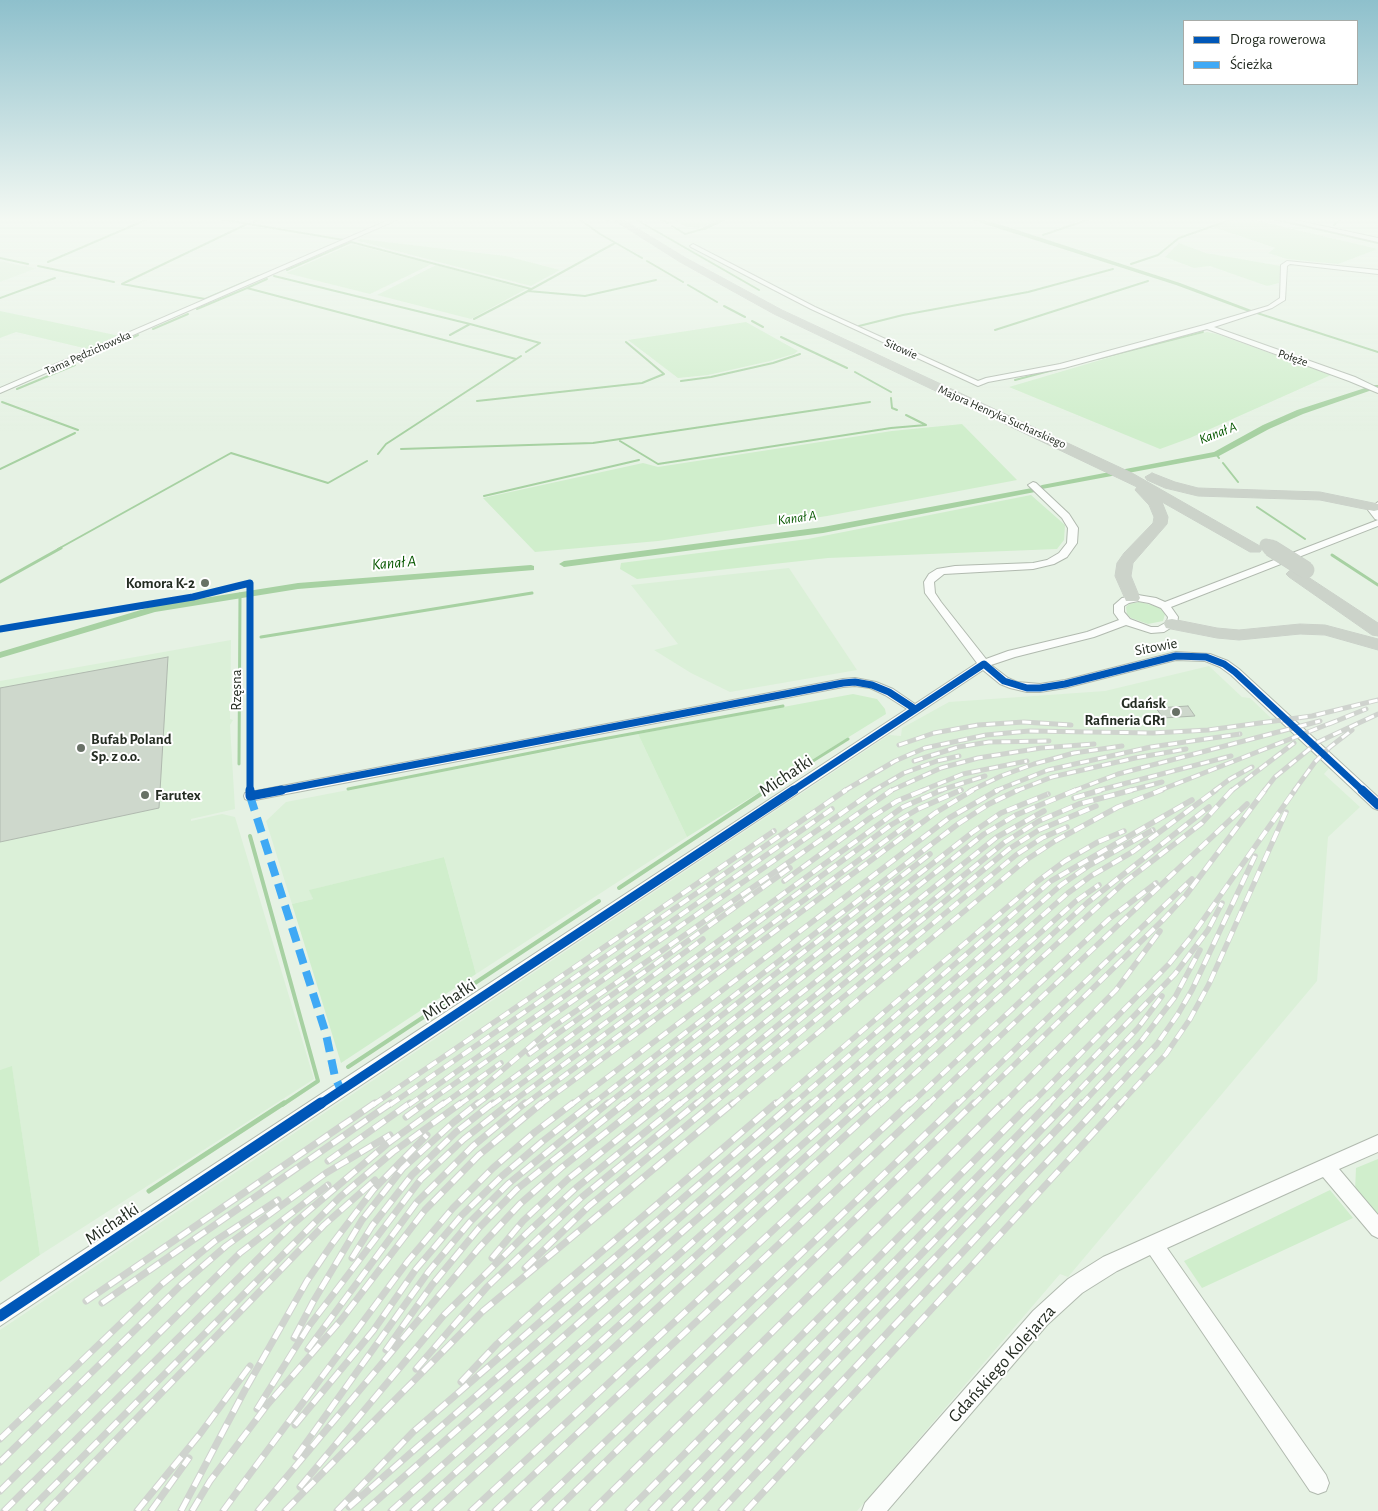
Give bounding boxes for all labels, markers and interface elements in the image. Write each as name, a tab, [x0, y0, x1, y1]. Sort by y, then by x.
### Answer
legend	[1183, 20, 1358, 85]
text: Droga rowerowa	[1230, 32, 1326, 47]
text: Ścieżka	[1230, 57, 1273, 72]
street label: Tama Pędzichowska	[43, 328, 133, 378]
street label: Sitowie	[882, 335, 920, 363]
street label: Połęże	[1276, 346, 1310, 370]
street label: Majora Henryka Sucharskiego	[936, 382, 1068, 452]
water label: Kanał A	[1197, 418, 1239, 448]
water label: Kanał A	[777, 507, 817, 529]
water label: Kanał A	[371, 551, 417, 575]
place label: Komora K-2	[126, 574, 195, 592]
marker: Komora K-2	[199, 577, 211, 589]
street label: Sitowie	[1133, 634, 1179, 660]
street label: Rzęsna	[227, 669, 245, 711]
place label: Gdańsk Rafineria GR1	[1084, 694, 1166, 729]
marker: Gdańsk Rafineria GR1	[1170, 706, 1182, 718]
place label: Bufab Poland Sp. z o.o.	[91, 730, 172, 765]
marker: Bufab Poland Sp. z o.o.	[75, 742, 87, 754]
street label: Michałki	[755, 750, 817, 802]
place label: Farutex	[155, 786, 201, 804]
marker: Farutex	[139, 789, 151, 801]
street label: Michałki	[418, 974, 480, 1026]
street label: Michałki	[81, 1198, 143, 1250]
street label: Gdańskiego Kolejarza	[944, 1301, 1060, 1427]

